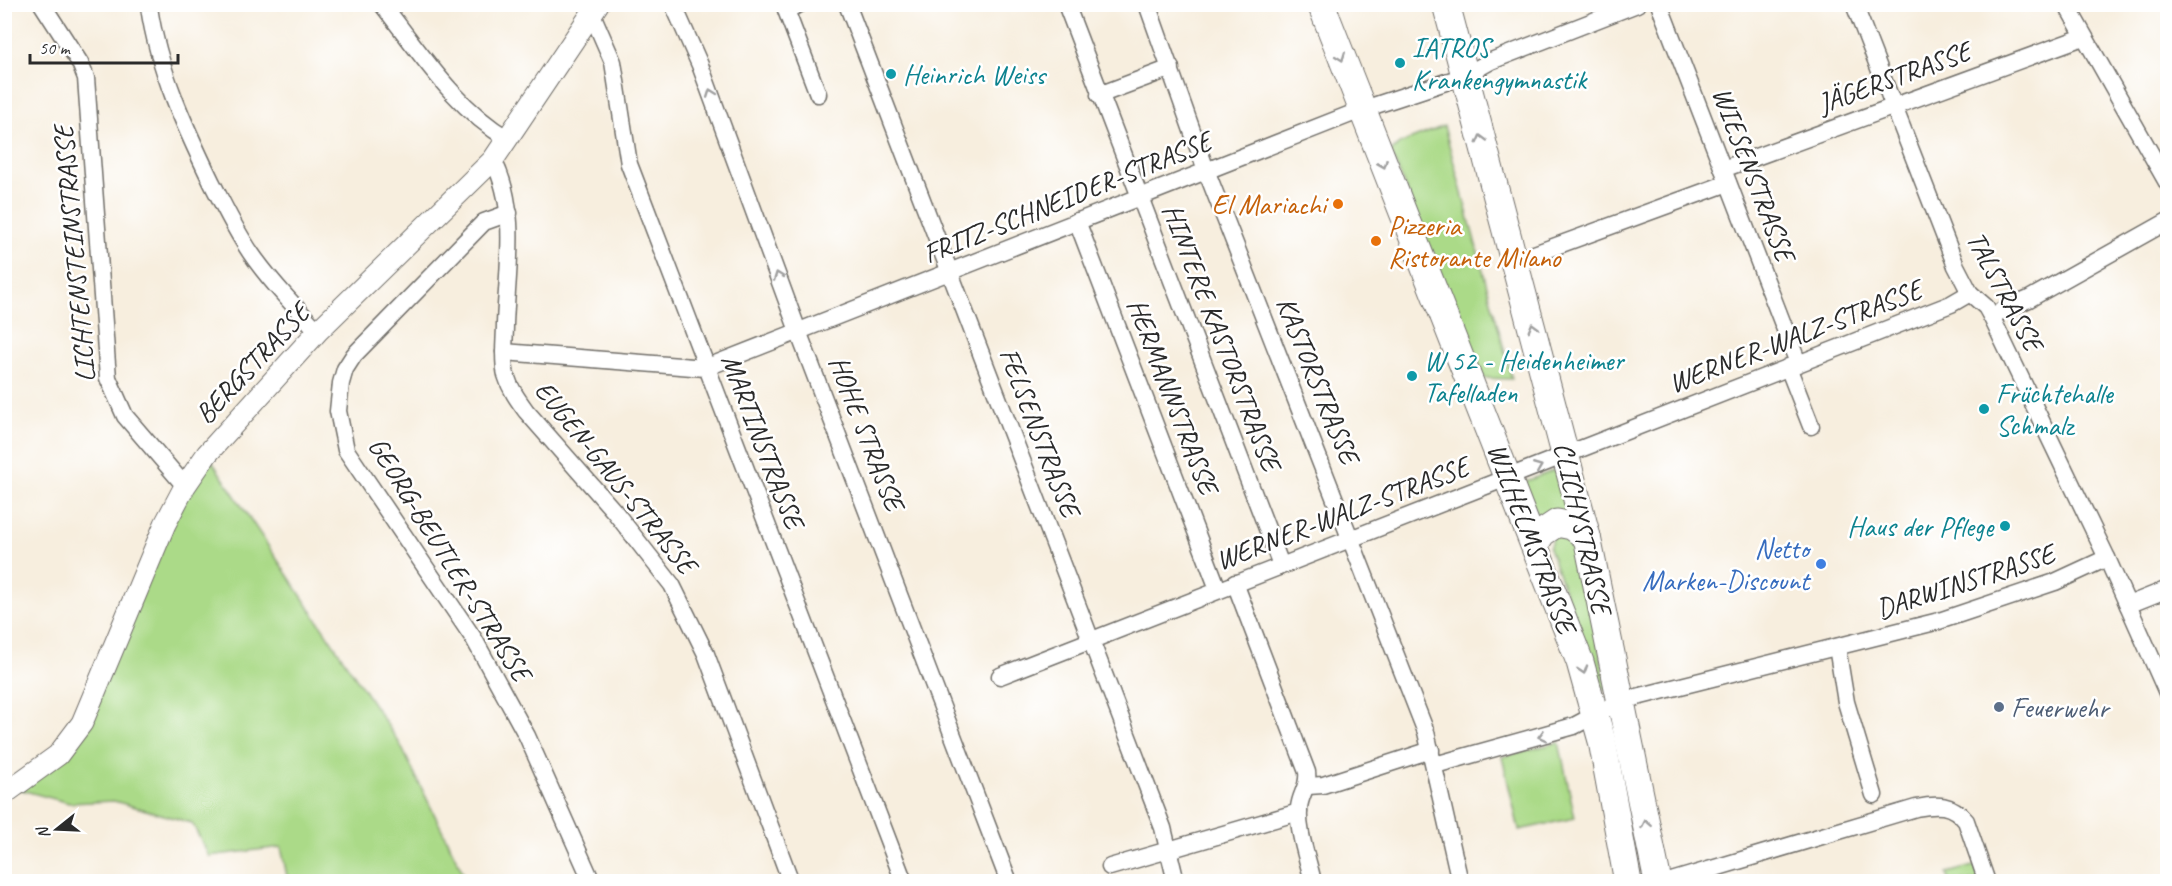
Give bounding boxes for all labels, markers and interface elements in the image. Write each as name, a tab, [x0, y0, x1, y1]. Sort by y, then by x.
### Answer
scale bar	[30, 27, 178, 65]
place label: IATROS Krankengymnastik	[1412, 30, 1588, 97]
street label: JÄGERSTRASSE	[1811, 32, 1978, 121]
text: 50 m	[39, 37, 72, 59]
one-way arrow	[1333, 51, 1346, 62]
marker: IATROS Krankengymnastik	[1393, 56, 1407, 70]
place label: Heinrich Weiss	[903, 57, 1048, 92]
marker: Heinrich Weiss	[884, 67, 898, 81]
street label: WIESENSTRASSE	[1705, 82, 1805, 269]
one-way arrow	[705, 88, 718, 99]
street label: LICHTENSTEINSTRASSE	[45, 121, 103, 384]
street label: FRITZ-SCHNEIDER-STRASSE	[918, 122, 1220, 271]
one-way arrow	[1476, 134, 1489, 144]
one-way arrow	[1375, 158, 1388, 169]
place label: El Mariachi	[1212, 187, 1330, 222]
marker: El Mariachi	[1331, 197, 1345, 211]
street label: HINTERE KASTORSTRASSE	[1155, 199, 1290, 478]
place label: Pizzeria Ristorante Milano	[1388, 208, 1562, 275]
street label: TALSTRASSE	[1959, 225, 2053, 360]
marker: Pizzeria Ristorante Milano	[1369, 234, 1383, 248]
street label: WERNER-WALZ-STRASSE	[1664, 270, 1930, 400]
one-way arrow	[773, 271, 786, 282]
street label: KASTORSTRASSE	[1269, 292, 1368, 471]
street label: BERGSTRASSE	[187, 293, 319, 431]
street label: HERMANNSTRASSE	[1120, 294, 1227, 501]
one-way arrow	[1528, 322, 1540, 333]
street label: FELSENSTRASSE	[992, 343, 1089, 524]
place label: W 52 - Heidenheimer Tafelladen	[1424, 343, 1625, 410]
street label: MARTINSTRASSE	[714, 349, 813, 536]
street label: HOHE STRASSE	[822, 351, 914, 518]
marker: W 52 - Heidenheimer Tafelladen	[1405, 369, 1419, 383]
street label: EUGEN-GAUS-STRASSE	[527, 373, 707, 584]
place label: Früchtehalle Schmalz	[1996, 376, 2115, 443]
marker: Früchtehalle Schmalz	[1977, 402, 1991, 416]
street label: GEORG-BEUTLER-STRASSE	[361, 431, 541, 691]
street label: WILHELMSTRASSE	[1480, 438, 1585, 641]
street label: CLICHYSTRASSE	[1546, 439, 1621, 621]
street label: WERNER-WALZ-STRASSE	[1211, 447, 1477, 577]
one-way arrow	[1532, 462, 1543, 474]
place label: Haus der Pflege	[1847, 509, 1995, 544]
marker: Haus der Pflege	[1998, 519, 2012, 533]
place label: Netto Marken-Discount	[1642, 531, 1812, 598]
street label: DARWINSTRASSE	[1872, 535, 2061, 626]
marker: Netto Marken-Discount	[1814, 557, 1828, 571]
one-way arrow	[1576, 664, 1588, 675]
place label: Feuerwehr	[2011, 690, 2111, 725]
marker: Feuerwehr	[1992, 700, 2006, 714]
one-way arrow	[1537, 729, 1547, 741]
north arrow	[27, 799, 87, 859]
one-way arrow	[1640, 819, 1653, 829]
text: N	[32, 823, 55, 841]

